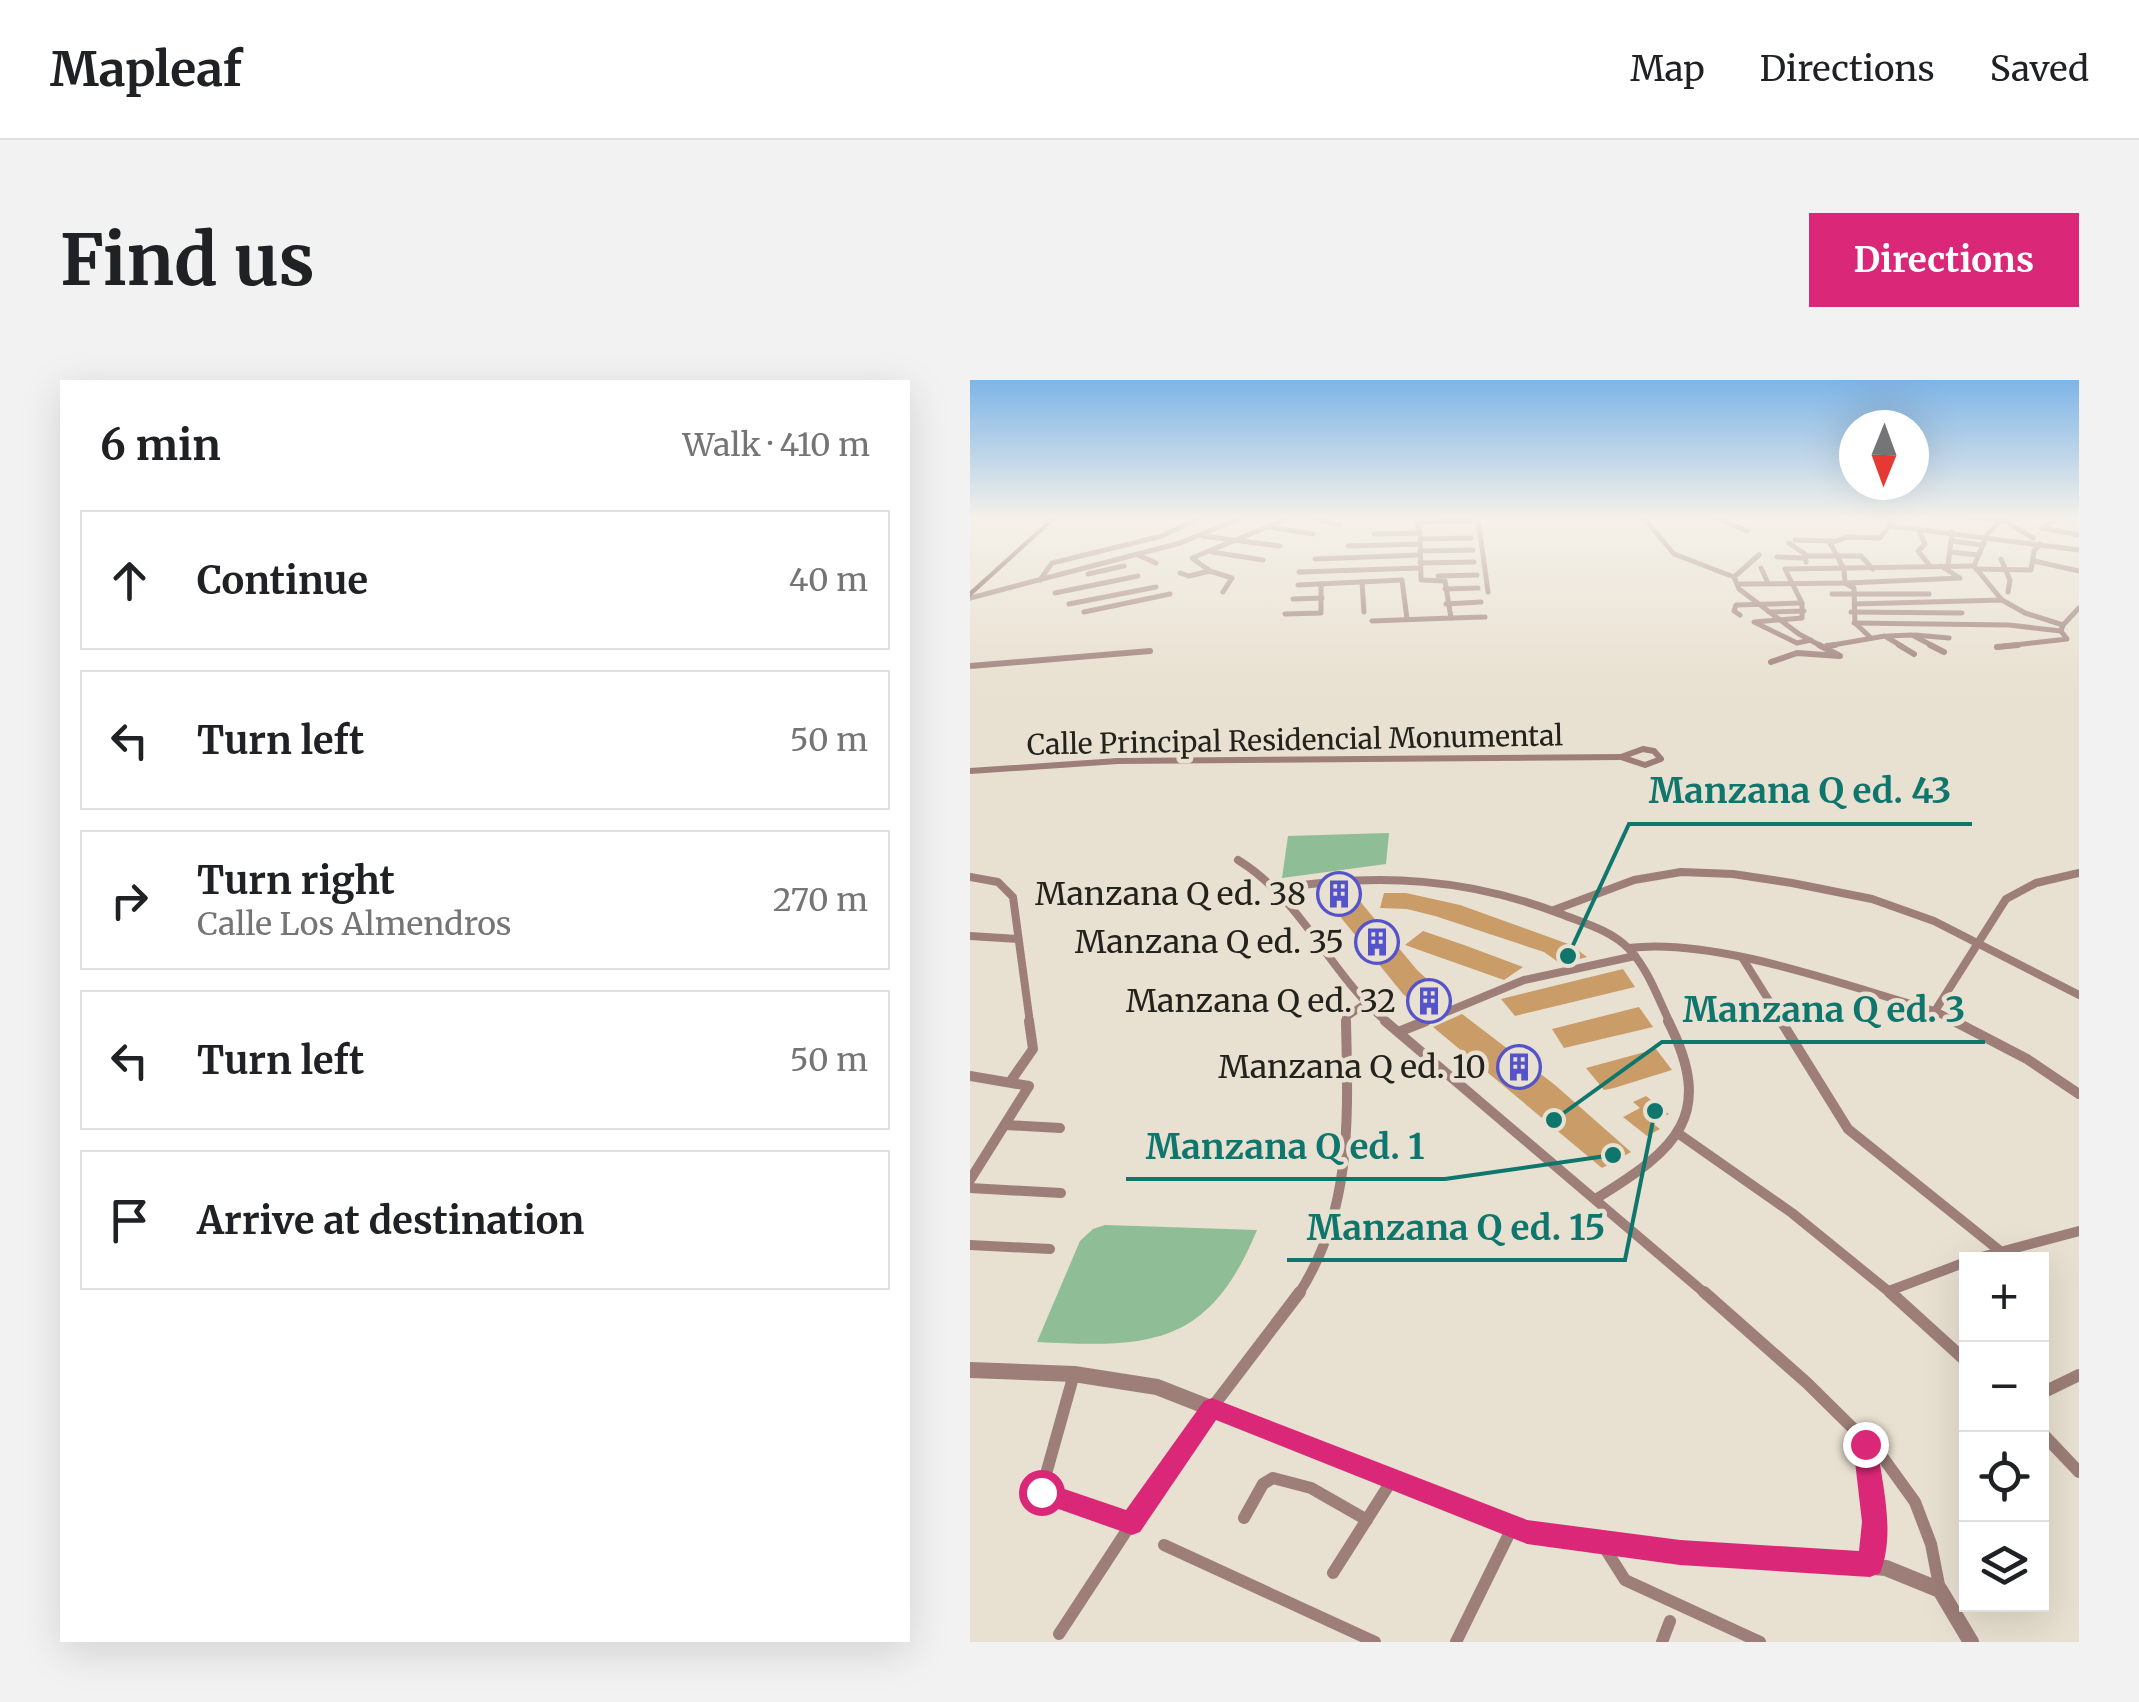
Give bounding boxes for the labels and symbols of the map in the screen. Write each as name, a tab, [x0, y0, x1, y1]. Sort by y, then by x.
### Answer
north arrow	[1839, 410, 1929, 500]
street label: Calle Principal Residencial Monumental	[1027, 717, 1564, 763]
callout: Manzana Q ed. 43	[1629, 759, 1972, 824]
text: Manzana Q ed. 43	[1649, 769, 1951, 813]
building icon: Manzana Q ed. 38	[1316, 871, 1362, 917]
place label: Manzana Q ed. 38	[1035, 874, 1306, 914]
building icon: Manzana Q ed. 35	[1354, 919, 1400, 965]
place label: Manzana Q ed. 35	[1075, 922, 1344, 962]
callout: Manzana Q ed. 3	[1662, 977, 1985, 1042]
building icon: Manzana Q ed. 32	[1406, 978, 1452, 1024]
place label: Manzana Q ed. 32	[1126, 981, 1396, 1021]
text: Manzana Q ed. 3	[1683, 988, 1965, 1032]
building icon: Manzana Q ed. 10	[1496, 1044, 1542, 1090]
place label: Manzana Q ed. 10	[1218, 1047, 1486, 1087]
callout: Manzana Q ed. 1	[1126, 1114, 1445, 1179]
text: Manzana Q ed. 1	[1146, 1125, 1424, 1169]
callout: Manzana Q ed. 15	[1287, 1195, 1625, 1260]
text: Manzana Q ed. 15	[1307, 1206, 1605, 1250]
route end	[1843, 1422, 1889, 1468]
route start	[1019, 1470, 1065, 1516]

